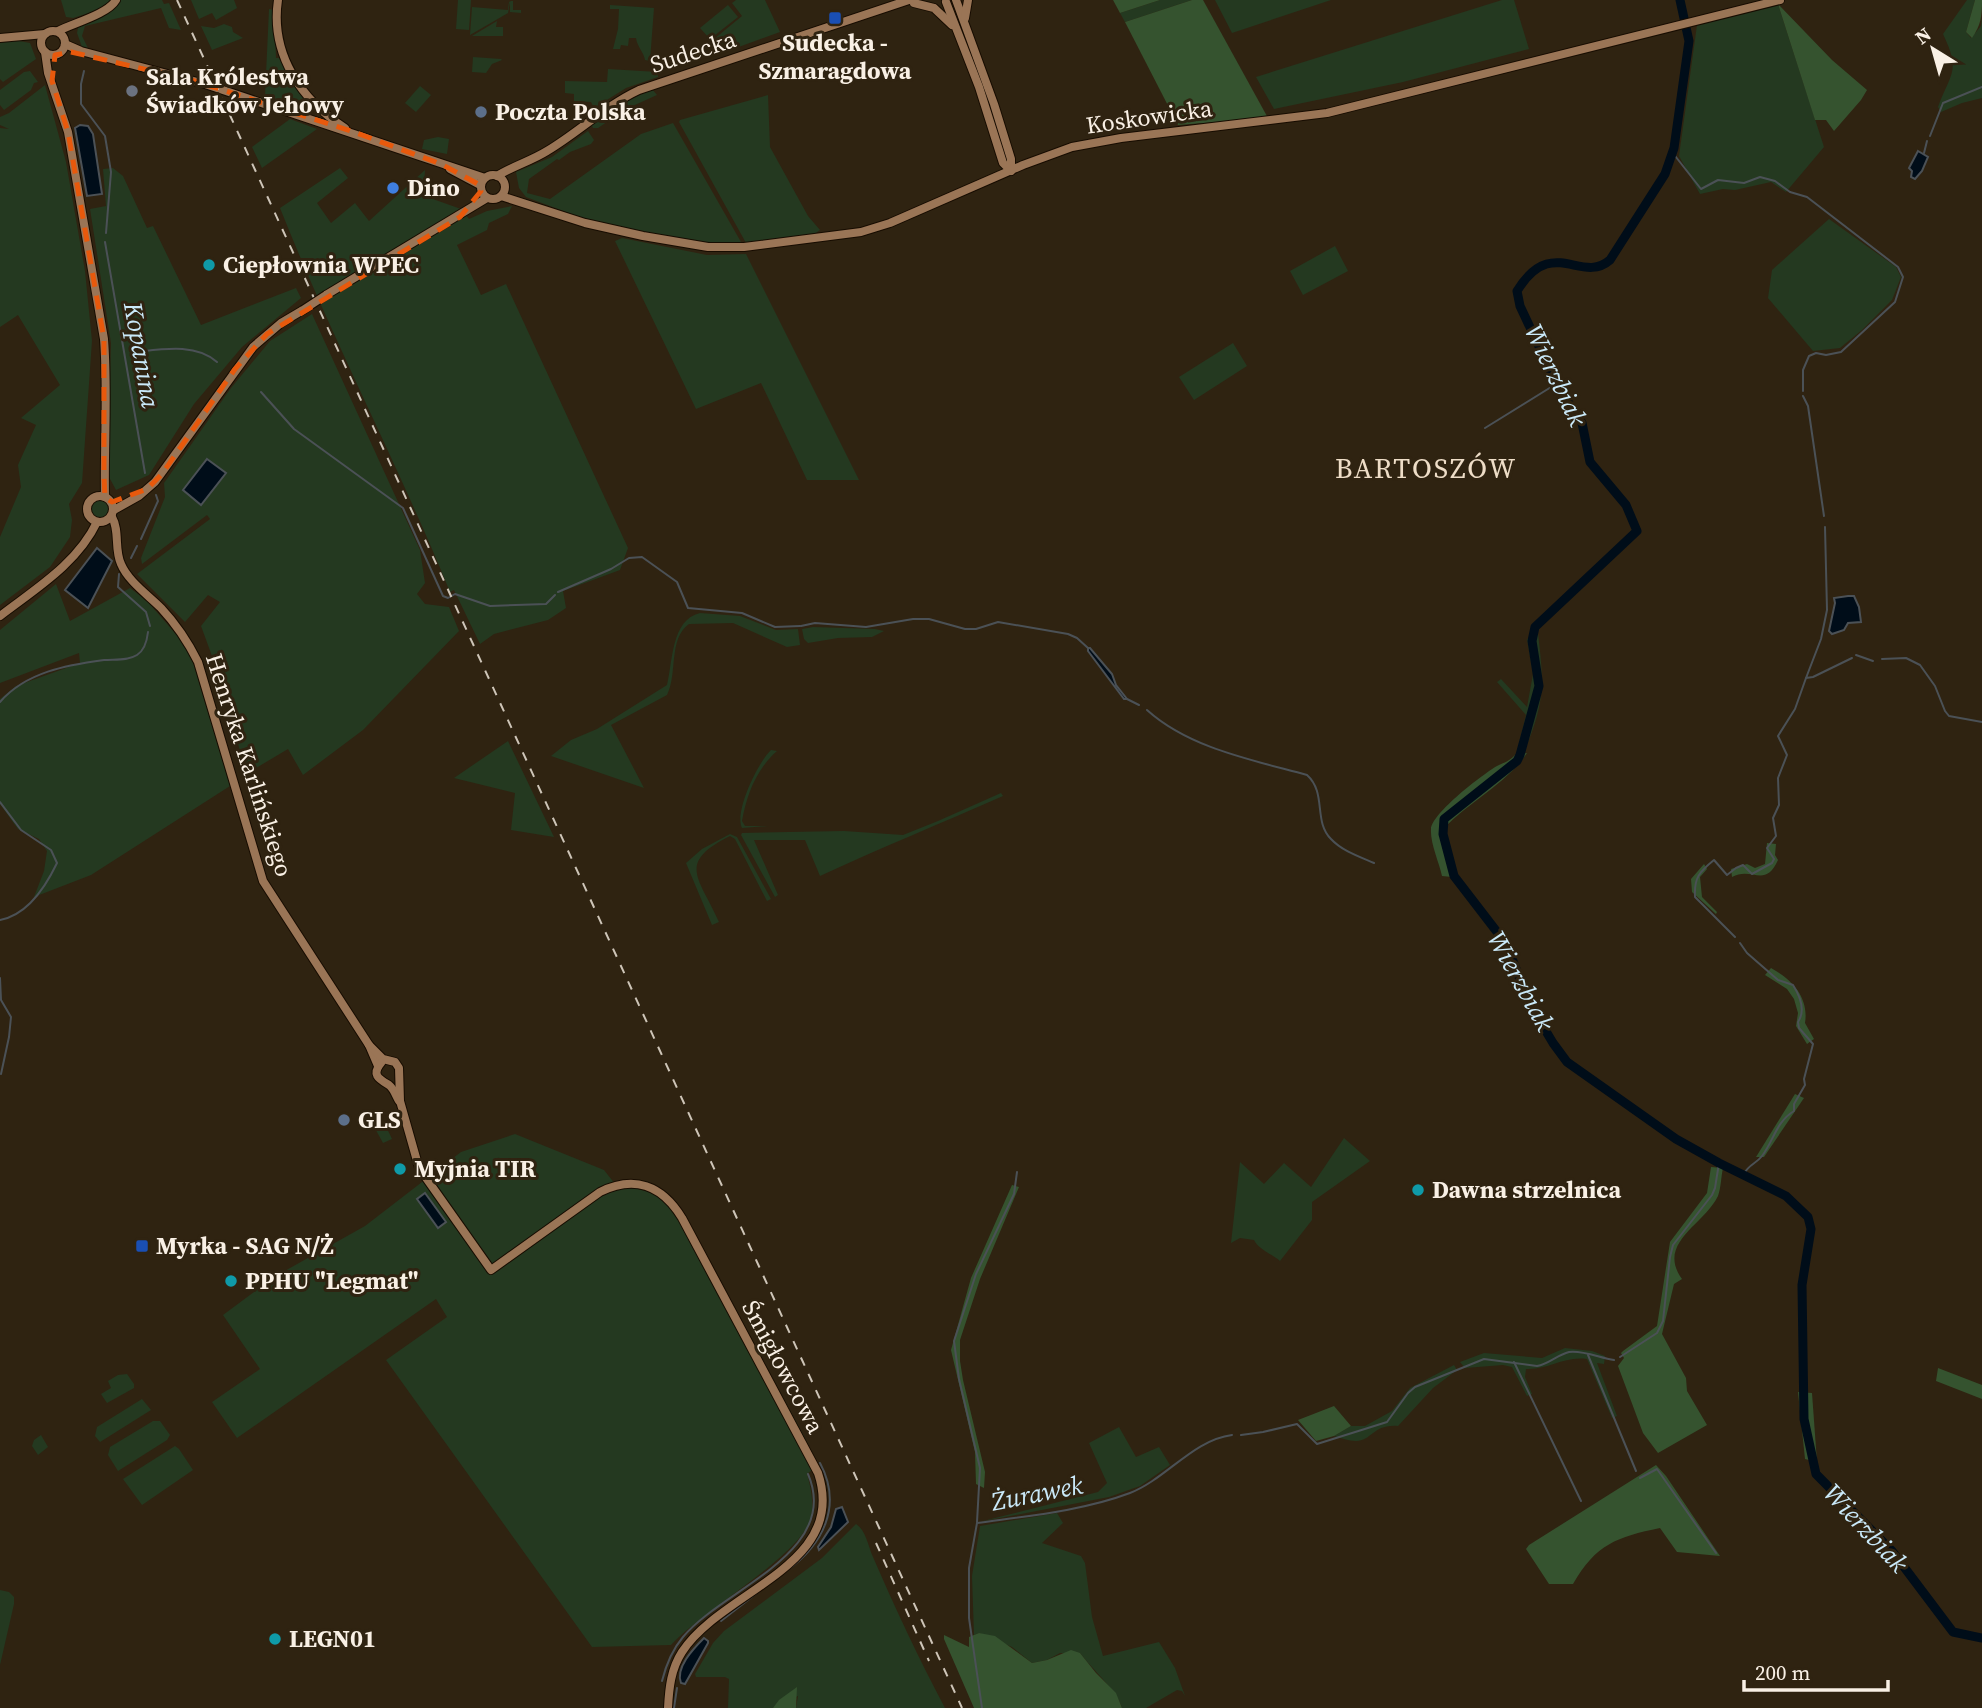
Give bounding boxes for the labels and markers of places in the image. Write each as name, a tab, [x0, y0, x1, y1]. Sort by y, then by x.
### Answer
marker: Sudecka - Szmaragdowa	[827, 10, 843, 26]
place label: Sudecka - Szmaragdowa	[759, 26, 912, 87]
place label: Sala Królestwa Świadków Jehowy	[146, 60, 344, 121]
marker: Sala Królestwa Świadków Jehowy	[124, 83, 140, 99]
place label: Poczta Polska	[495, 95, 646, 128]
marker: Poczta Polska	[473, 104, 489, 120]
place label: Dino	[407, 171, 460, 204]
marker: Dino	[385, 180, 401, 196]
place label: Ciepłownia WPEC	[223, 248, 419, 281]
marker: Ciepłownia WPEC	[201, 257, 217, 273]
place label: GLS	[358, 1103, 401, 1136]
marker: GLS	[336, 1112, 352, 1128]
place label: Myjnia TIR	[414, 1152, 537, 1185]
marker: Myjnia TIR	[392, 1161, 408, 1177]
place label: Dawna strzelnica	[1432, 1173, 1621, 1206]
marker: Dawna strzelnica	[1410, 1182, 1426, 1198]
place label: Myrka - SAG N/Ż	[156, 1229, 334, 1262]
marker: Myrka - SAG N/Ż	[134, 1238, 150, 1254]
place label: PPHU "Legmat"	[245, 1264, 419, 1297]
marker: PPHU "Legmat"	[223, 1273, 239, 1289]
place label: LEGN01	[289, 1622, 376, 1655]
marker: LEGN01	[267, 1631, 283, 1647]

